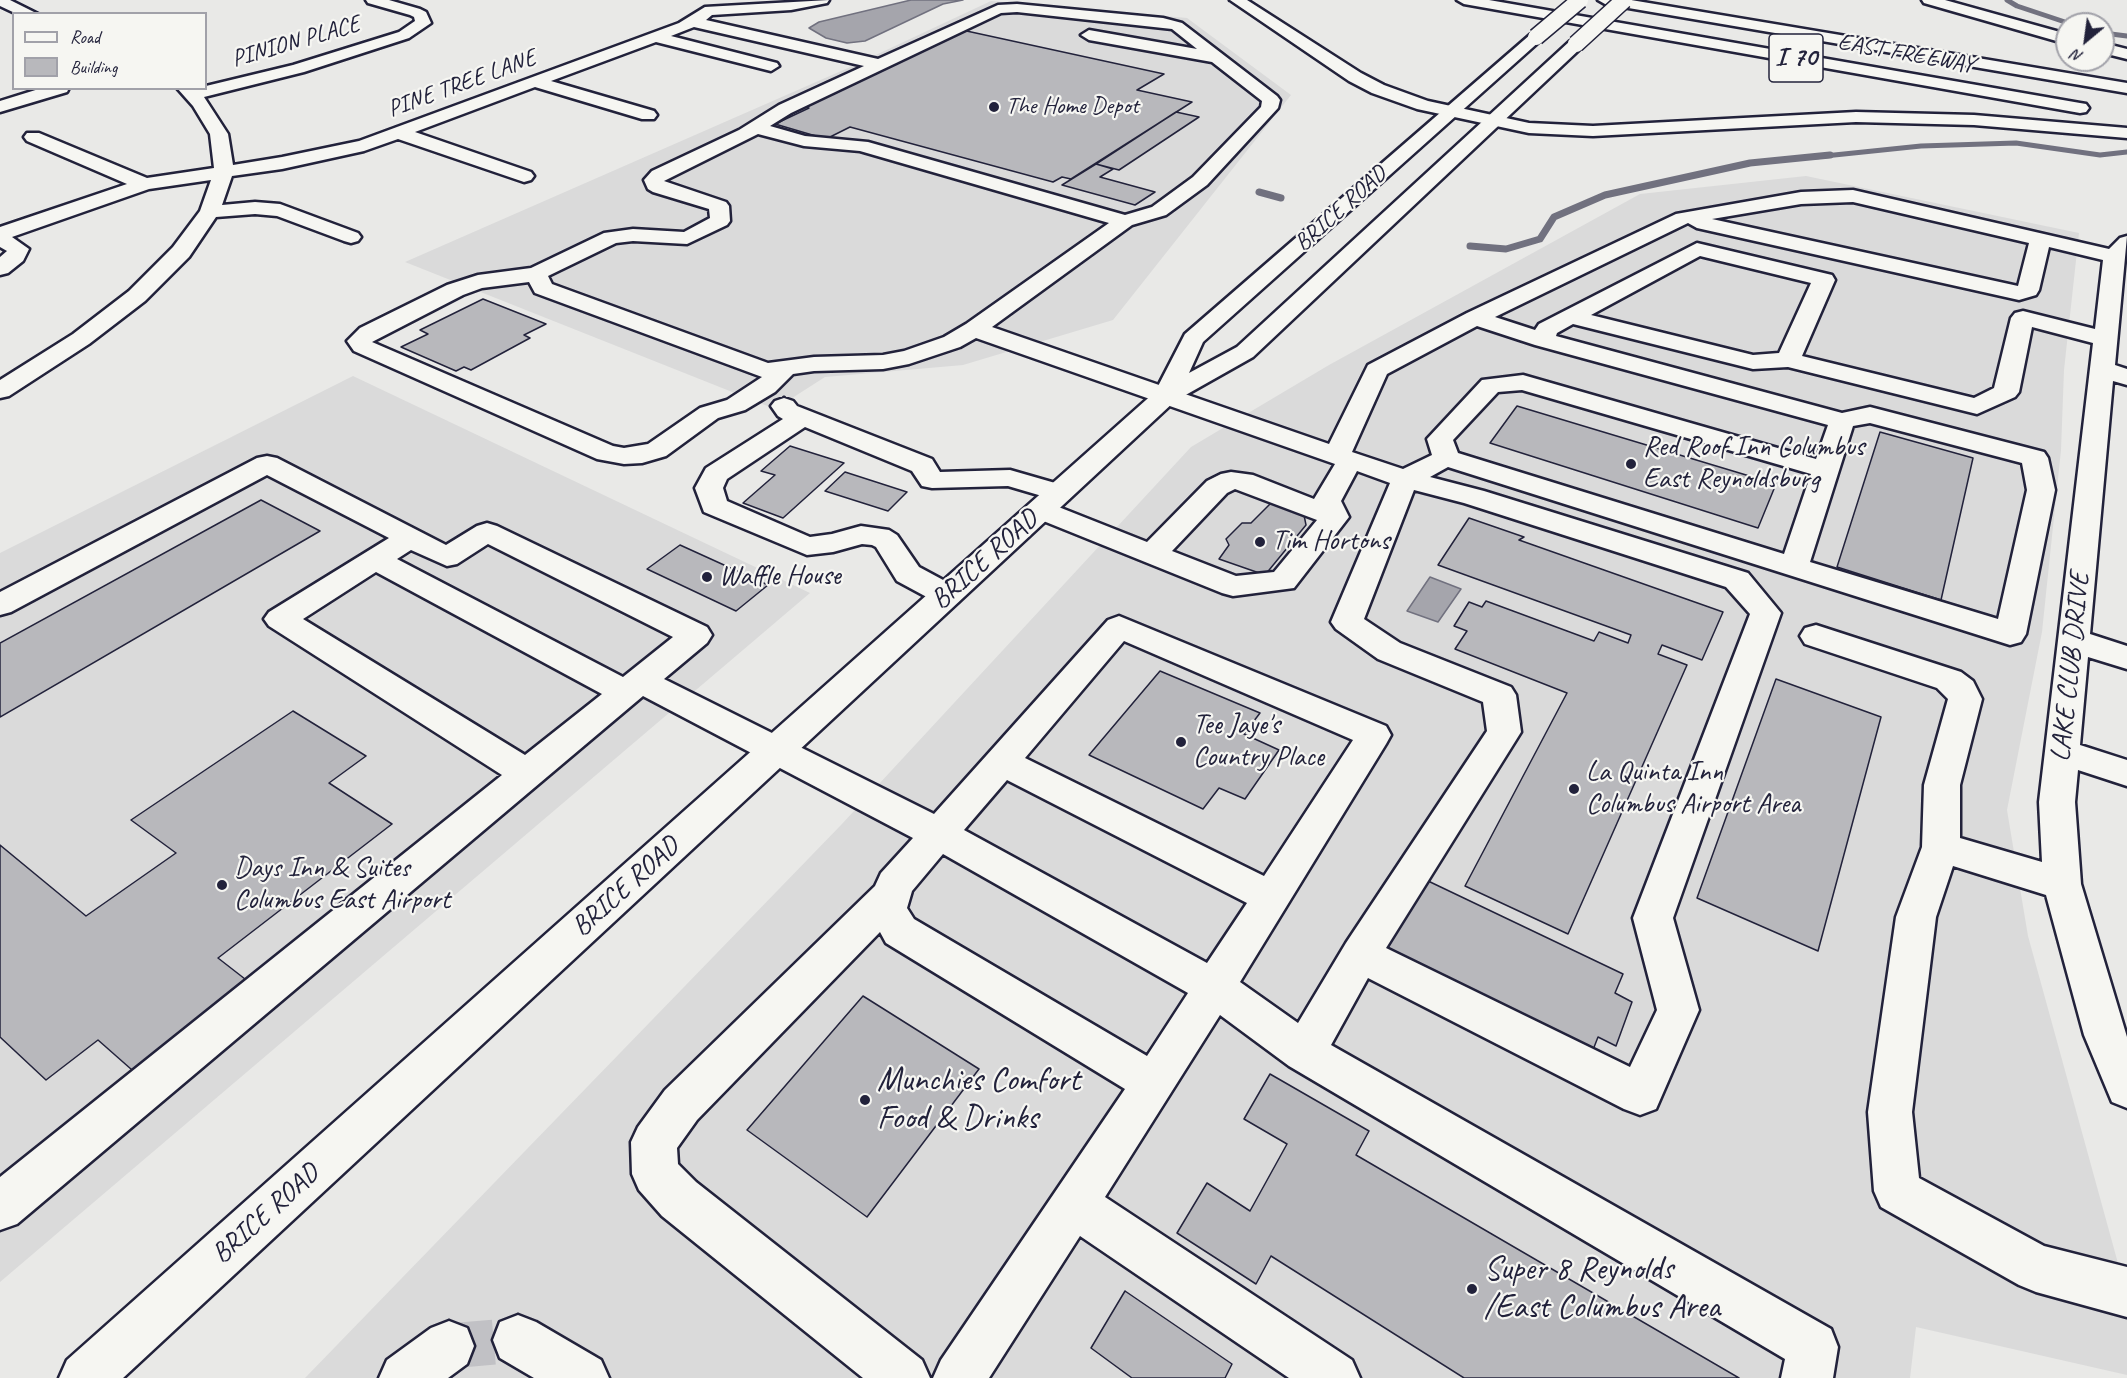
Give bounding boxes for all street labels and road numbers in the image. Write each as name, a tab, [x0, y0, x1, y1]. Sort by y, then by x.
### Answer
street label: PINION PLACE	[229, 10, 363, 74]
street label: EAST FREEWAY	[1836, 28, 1976, 80]
road number: I 70	[1769, 34, 1823, 82]
street label: PINE TREE LANE	[384, 44, 540, 124]
street label: BRICE ROAD	[1289, 160, 1393, 258]
street label: BRICE ROAD	[924, 503, 1046, 617]
street label: LAKE CLUB DRIVE	[2044, 571, 2098, 763]
street label: BRICE ROAD	[565, 830, 687, 944]
street label: BRICE ROAD	[205, 1157, 327, 1271]

